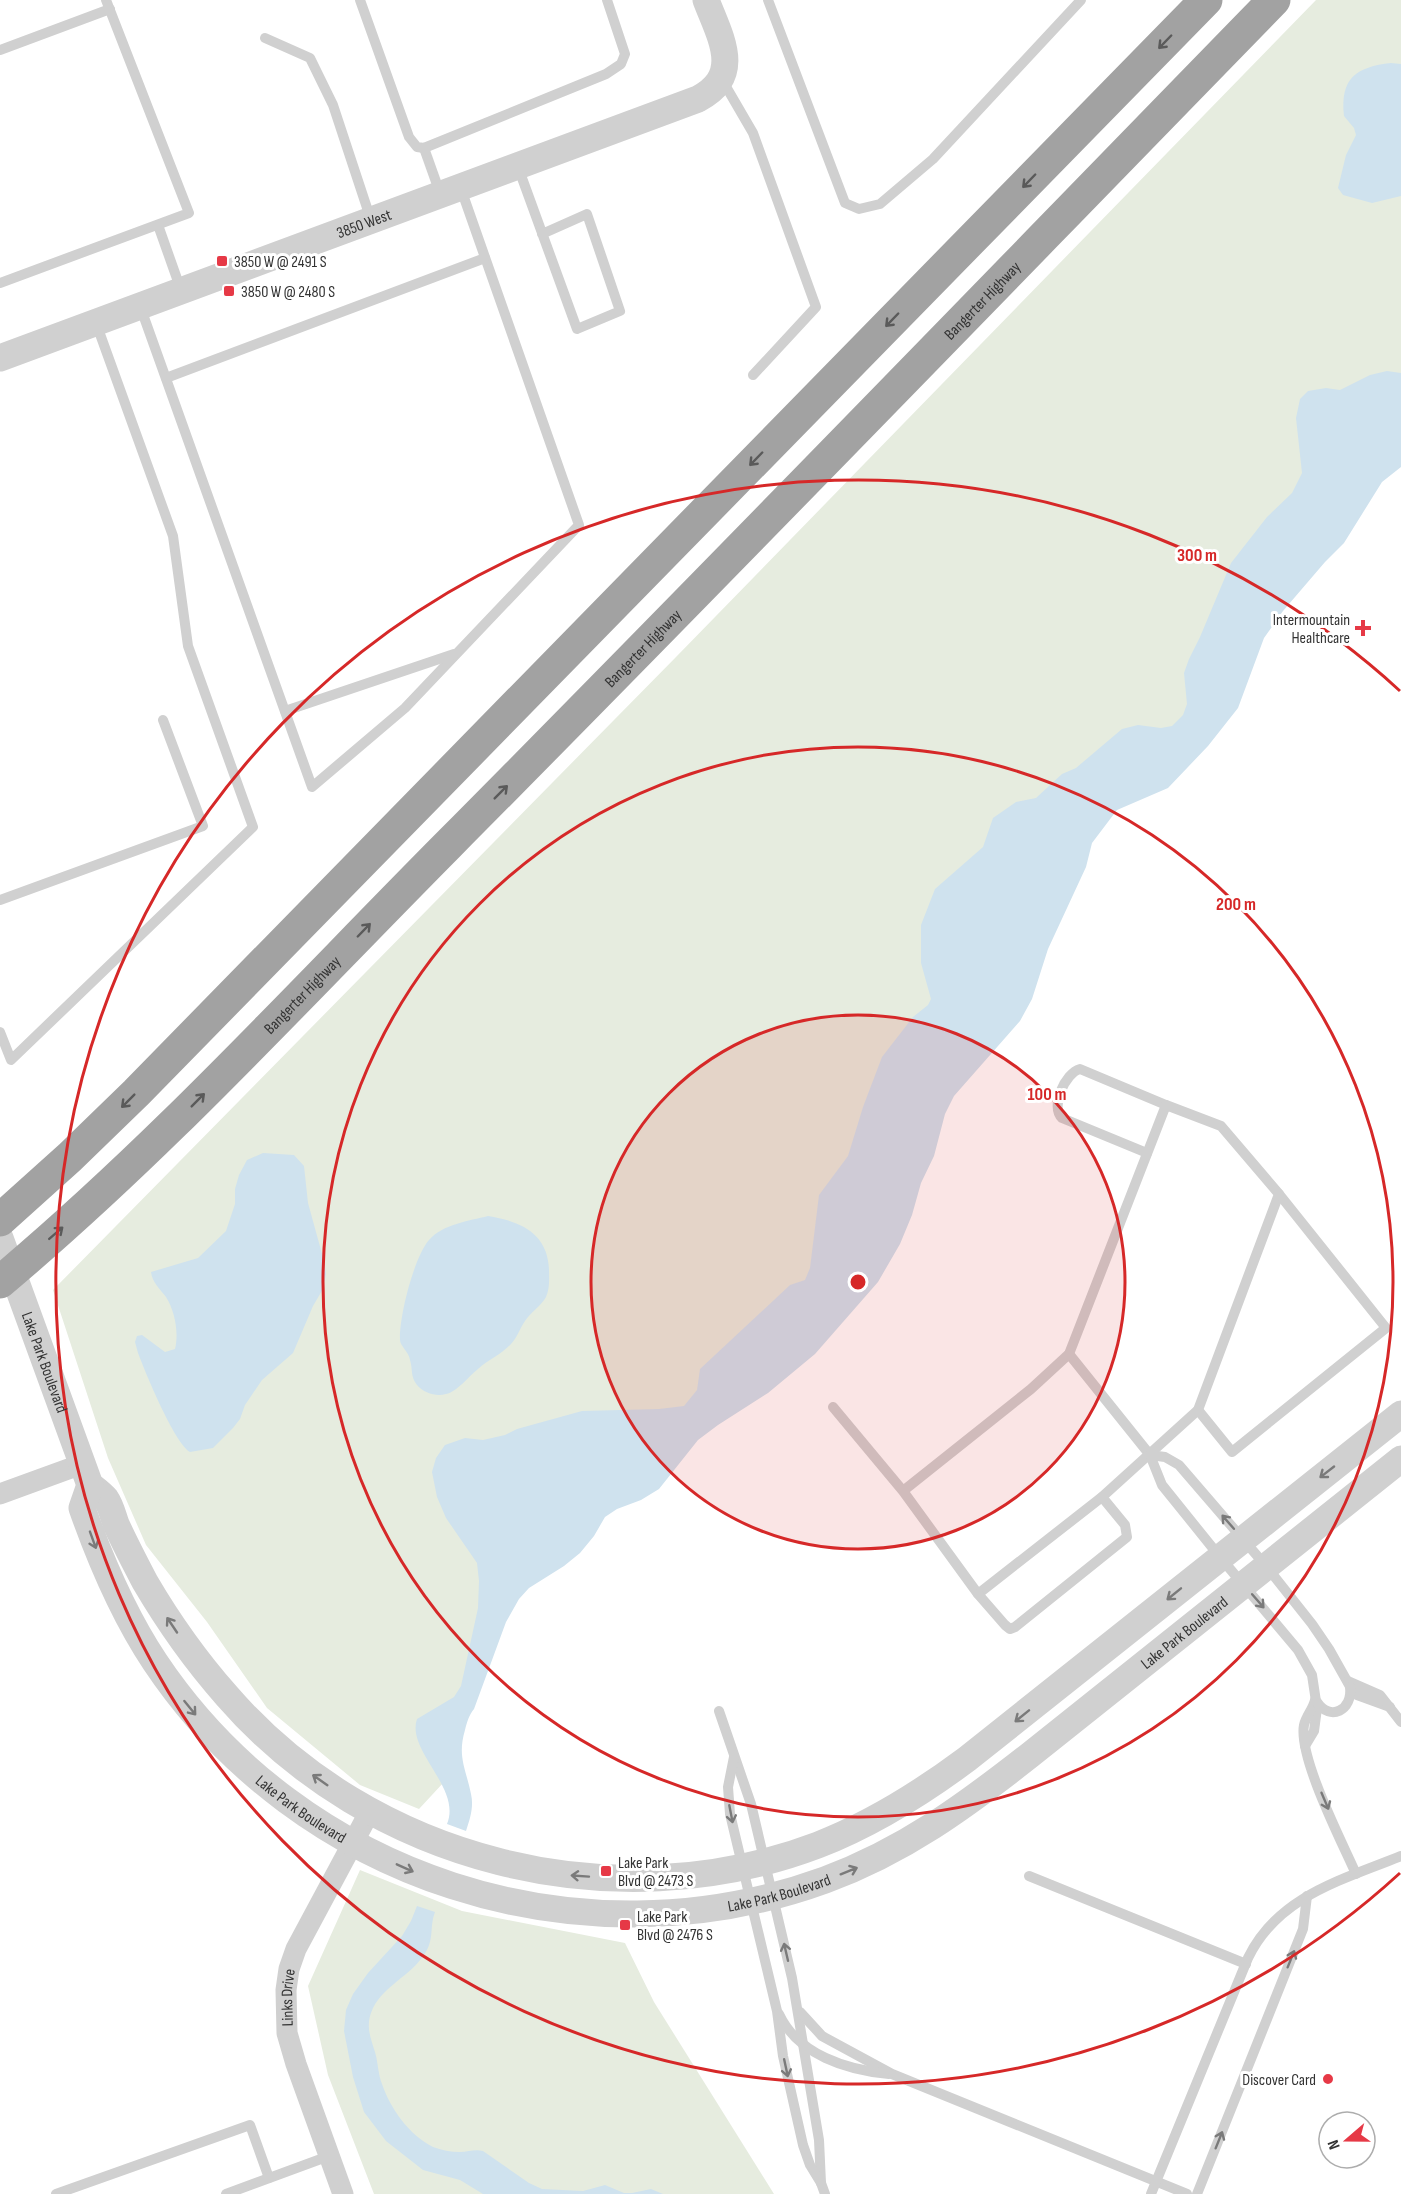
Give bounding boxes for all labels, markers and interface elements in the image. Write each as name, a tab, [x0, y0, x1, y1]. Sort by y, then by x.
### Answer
one-way arrow	[1158, 34, 1173, 49]
one-way arrow	[1021, 173, 1036, 188]
street label: 3850 West	[334, 206, 394, 243]
place label: 3850 W @ 2491 S	[234, 253, 327, 272]
marker: 3850 W @ 2491 S	[215, 254, 229, 268]
street label: Bangerter Highway	[941, 258, 1025, 344]
place label: 3850 W @ 2480 S	[241, 283, 335, 302]
marker: 3850 W @ 2480 S	[222, 284, 236, 298]
one-way arrow	[885, 313, 900, 328]
one-way arrow	[748, 452, 763, 467]
text: 300 m	[1177, 545, 1217, 566]
street label: Bangerter Highway	[601, 606, 686, 692]
place label: Intermountain Healthcare	[1273, 611, 1350, 648]
marker: Intermountain Healthcare	[1354, 619, 1372, 637]
one-way arrow	[494, 784, 509, 799]
text: 200 m	[1216, 894, 1256, 915]
one-way arrow	[357, 923, 371, 938]
street label: Bangerter Highway	[261, 953, 345, 1039]
text: 100 m	[1028, 1084, 1067, 1105]
one-way arrow	[191, 1092, 206, 1107]
one-way arrow	[120, 1093, 135, 1108]
one-way arrow	[48, 1226, 63, 1240]
centre of rings	[848, 1272, 868, 1292]
street label: Lake Park Boulevard	[17, 1310, 71, 1416]
one-way arrow	[1320, 1466, 1336, 1479]
one-way arrow	[1221, 1515, 1235, 1530]
one-way arrow	[89, 1530, 100, 1549]
one-way arrow	[1166, 1587, 1182, 1600]
street label: Lake Park Boulevard	[1138, 1593, 1232, 1674]
one-way arrow	[1251, 1593, 1265, 1608]
one-way arrow	[166, 1617, 178, 1633]
one-way arrow	[184, 1700, 197, 1716]
one-way arrow	[1014, 1709, 1030, 1722]
street label: Lake Park Boulevard	[251, 1772, 349, 1848]
one-way arrow	[313, 1774, 329, 1786]
one-way arrow	[1319, 1791, 1331, 1809]
one-way arrow	[726, 1804, 737, 1824]
place label: Lake Park Blvd @ 2473 S	[618, 1854, 694, 1891]
one-way arrow	[396, 1863, 414, 1875]
marker: Lake Park Blvd @ 2473 S	[599, 1864, 613, 1878]
one-way arrow	[839, 1865, 857, 1876]
one-way arrow	[571, 1870, 591, 1881]
street label: Lake Park Boulevard	[726, 1871, 834, 1917]
place label: Lake Park Blvd @ 2476 S	[637, 1908, 713, 1945]
marker: Lake Park Blvd @ 2476 S	[618, 1918, 632, 1932]
one-way arrow	[780, 1942, 792, 1961]
one-way arrow	[1286, 1950, 1297, 1968]
street label: Links Drive	[278, 1968, 300, 2027]
one-way arrow	[780, 2059, 792, 2078]
place label: Discover Card	[1242, 2071, 1316, 2090]
marker: Discover Card	[1321, 2072, 1335, 2086]
north arrow	[1317, 2110, 1377, 2170]
one-way arrow	[1214, 2131, 1225, 2149]
text: N	[1324, 2137, 1345, 2152]

